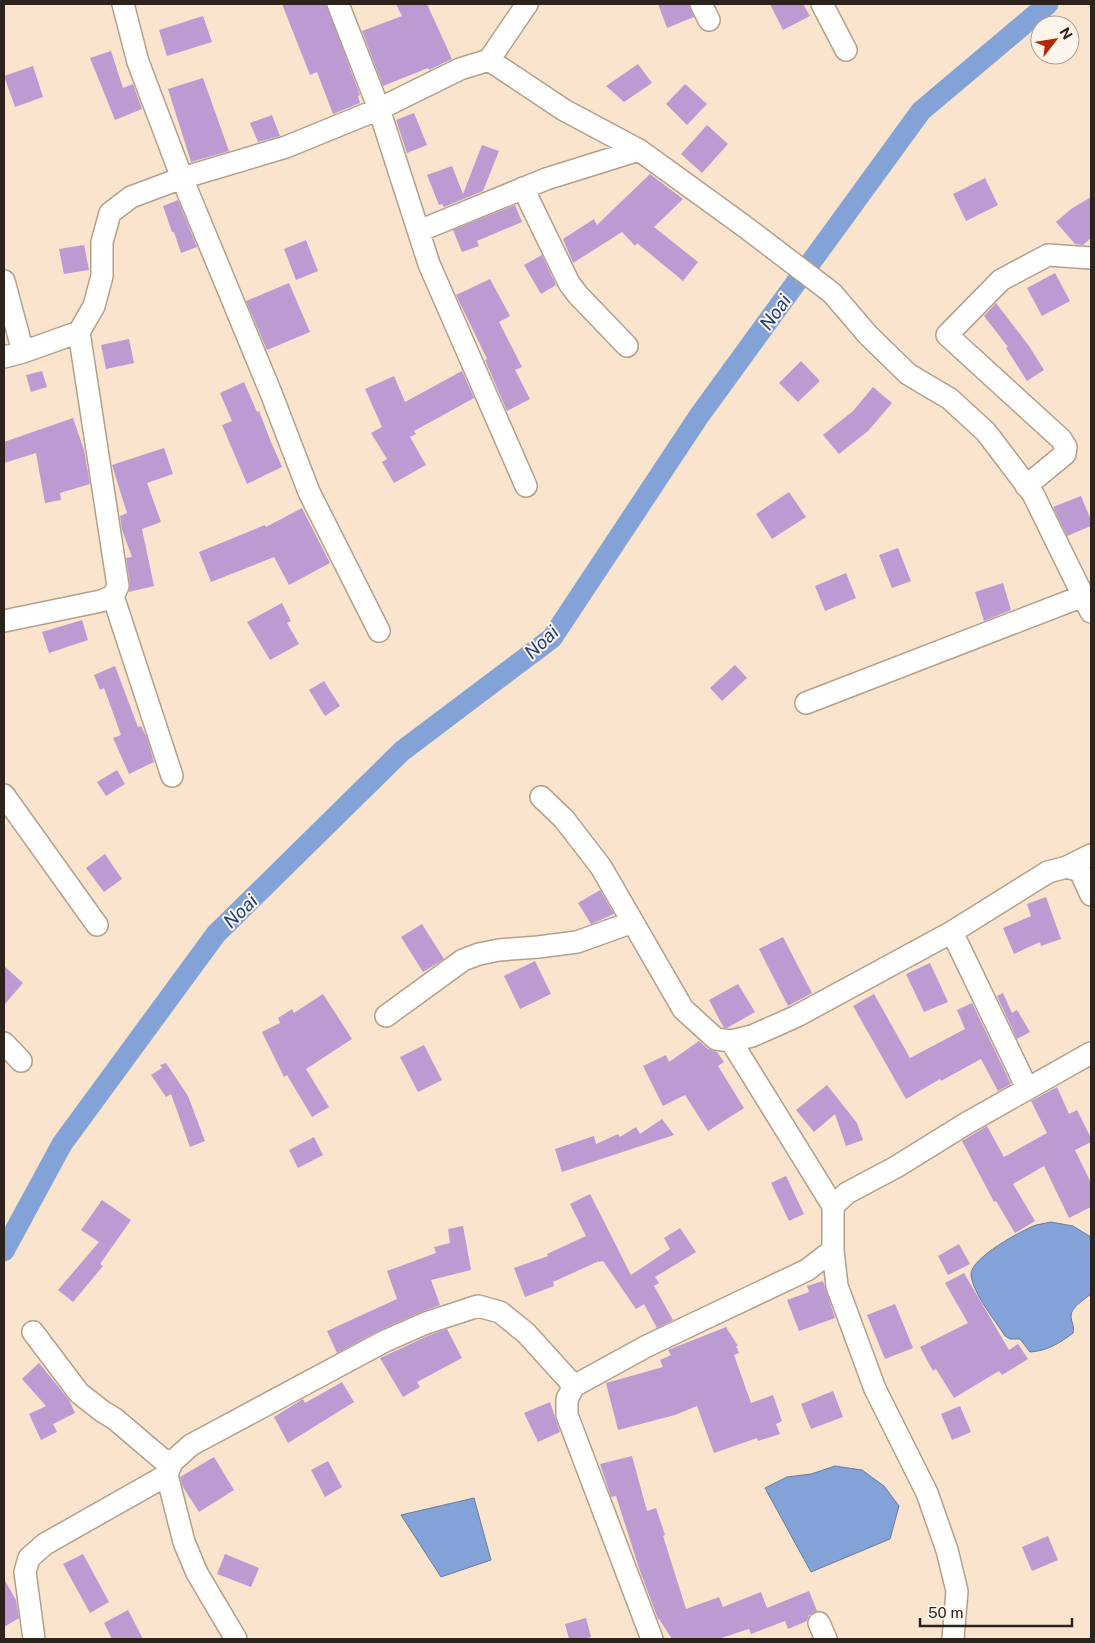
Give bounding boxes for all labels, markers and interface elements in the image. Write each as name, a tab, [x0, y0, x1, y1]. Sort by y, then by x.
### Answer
north arrow	[1030, 15, 1080, 65]
text: N	[1056, 24, 1076, 42]
water label: Noai	[755, 290, 795, 334]
water label: Noai	[519, 621, 563, 663]
water label: Noai	[218, 889, 262, 932]
scale bar	[920, 1596, 1072, 1628]
text: 50 m	[928, 1604, 963, 1621]

